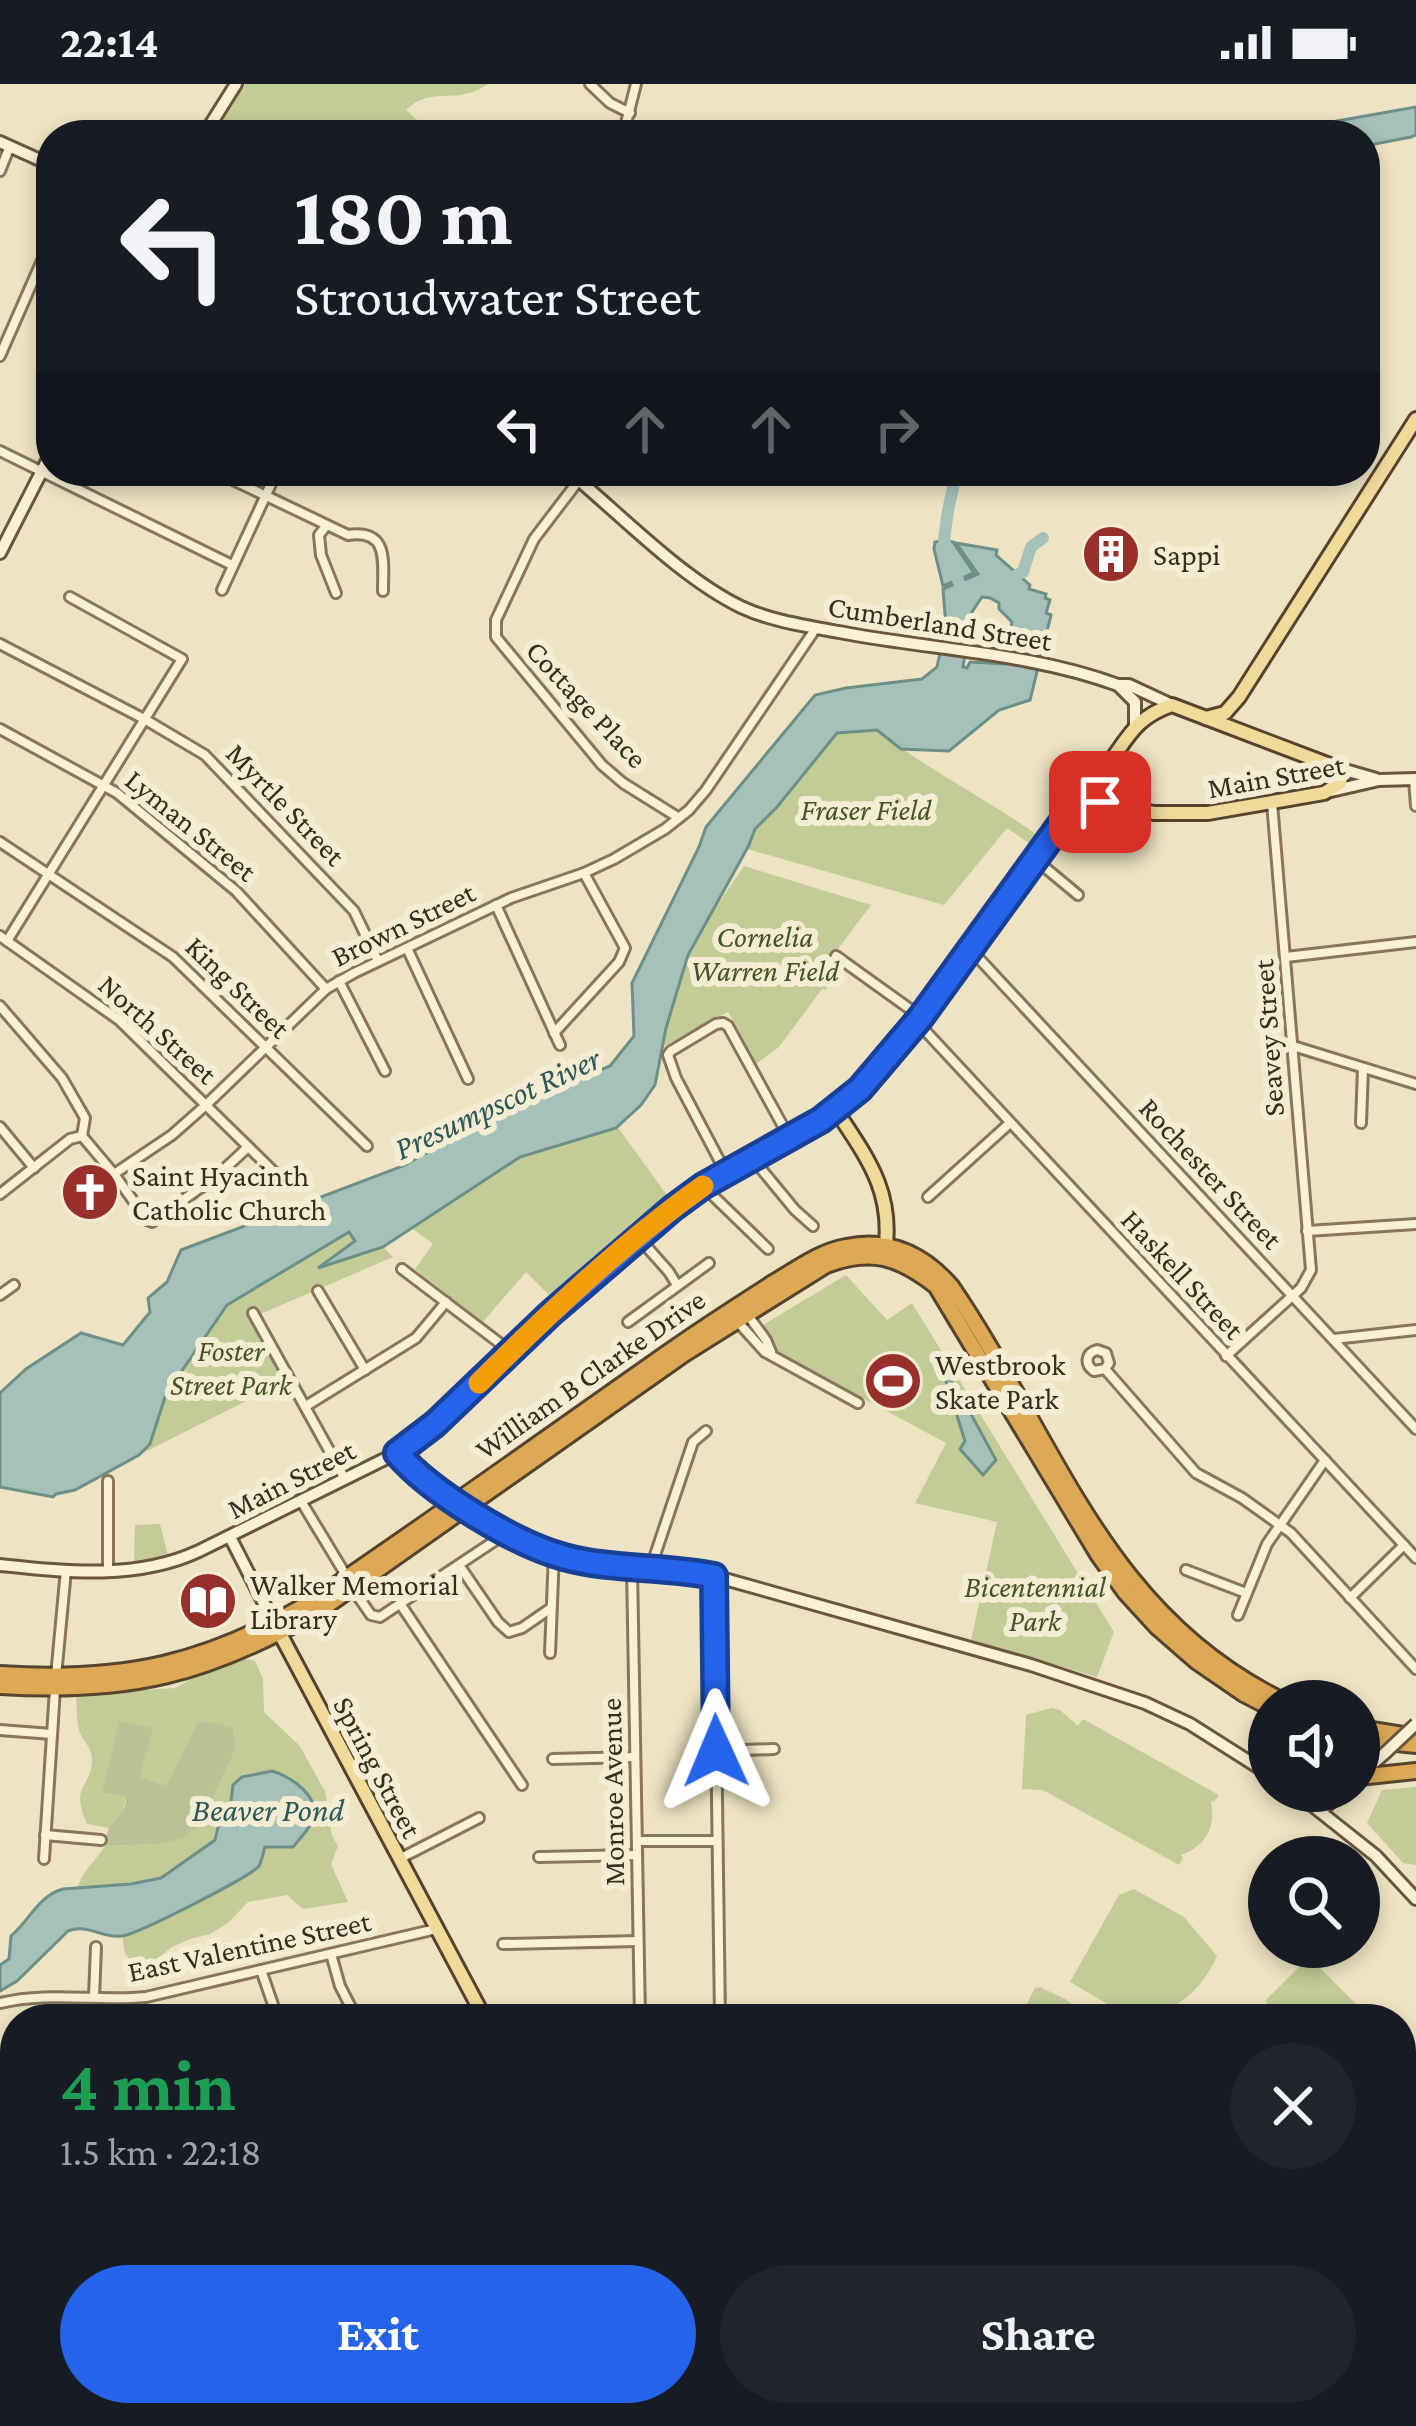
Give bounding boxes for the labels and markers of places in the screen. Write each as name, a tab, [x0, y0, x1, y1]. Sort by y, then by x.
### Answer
building icon: Sappi	[1080, 523, 1142, 585]
place label: Sappi	[1153, 538, 1220, 572]
pin	[1049, 751, 1151, 853]
place label: Saint Hyacinth Catholic Church	[132, 1159, 326, 1226]
church icon: Saint Hyacinth Catholic Church	[59, 1161, 121, 1223]
place label: Westbrook Skate Park	[935, 1348, 1066, 1415]
sports icon: Westbrook Skate Park	[862, 1350, 924, 1412]
place label: Walker Memorial Library	[250, 1568, 459, 1636]
library icon: Walker Memorial Library	[177, 1570, 239, 1632]

